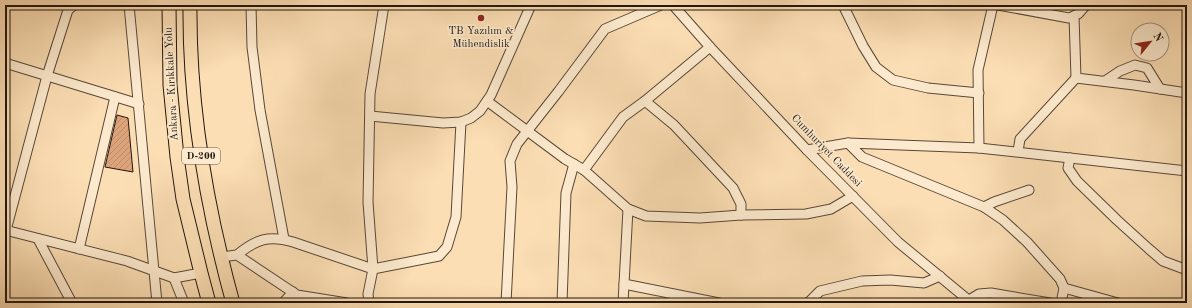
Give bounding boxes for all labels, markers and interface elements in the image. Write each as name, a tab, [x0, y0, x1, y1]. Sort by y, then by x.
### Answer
marker: TB Yazılım & Mühendislik	[476, 13, 486, 23]
north arrow	[1130, 22, 1170, 62]
place label: TB Yazılım & Mühendislik	[448, 26, 514, 50]
street label: Ankara - Kırıkkale Yolu	[164, 27, 180, 141]
text: N	[1150, 31, 1165, 45]
street label: Cumhuriyet Caddesi	[789, 113, 863, 189]
road number: D-200	[182, 148, 220, 164]

